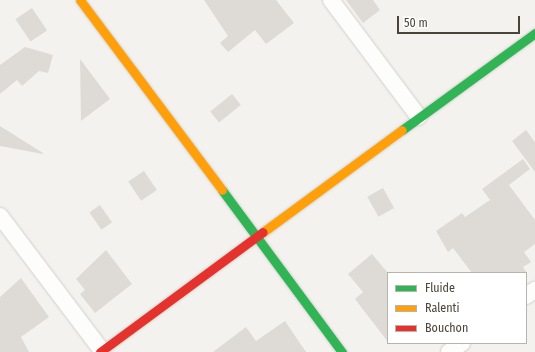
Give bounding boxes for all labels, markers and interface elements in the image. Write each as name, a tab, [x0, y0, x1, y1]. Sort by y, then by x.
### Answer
scale bar	[399, 8, 522, 34]
text: 50 m	[404, 16, 428, 30]
legend	[387, 272, 527, 344]
text: Fluide	[425, 281, 455, 295]
text: Ralenti	[425, 301, 460, 315]
text: Bouchon	[425, 321, 468, 335]

